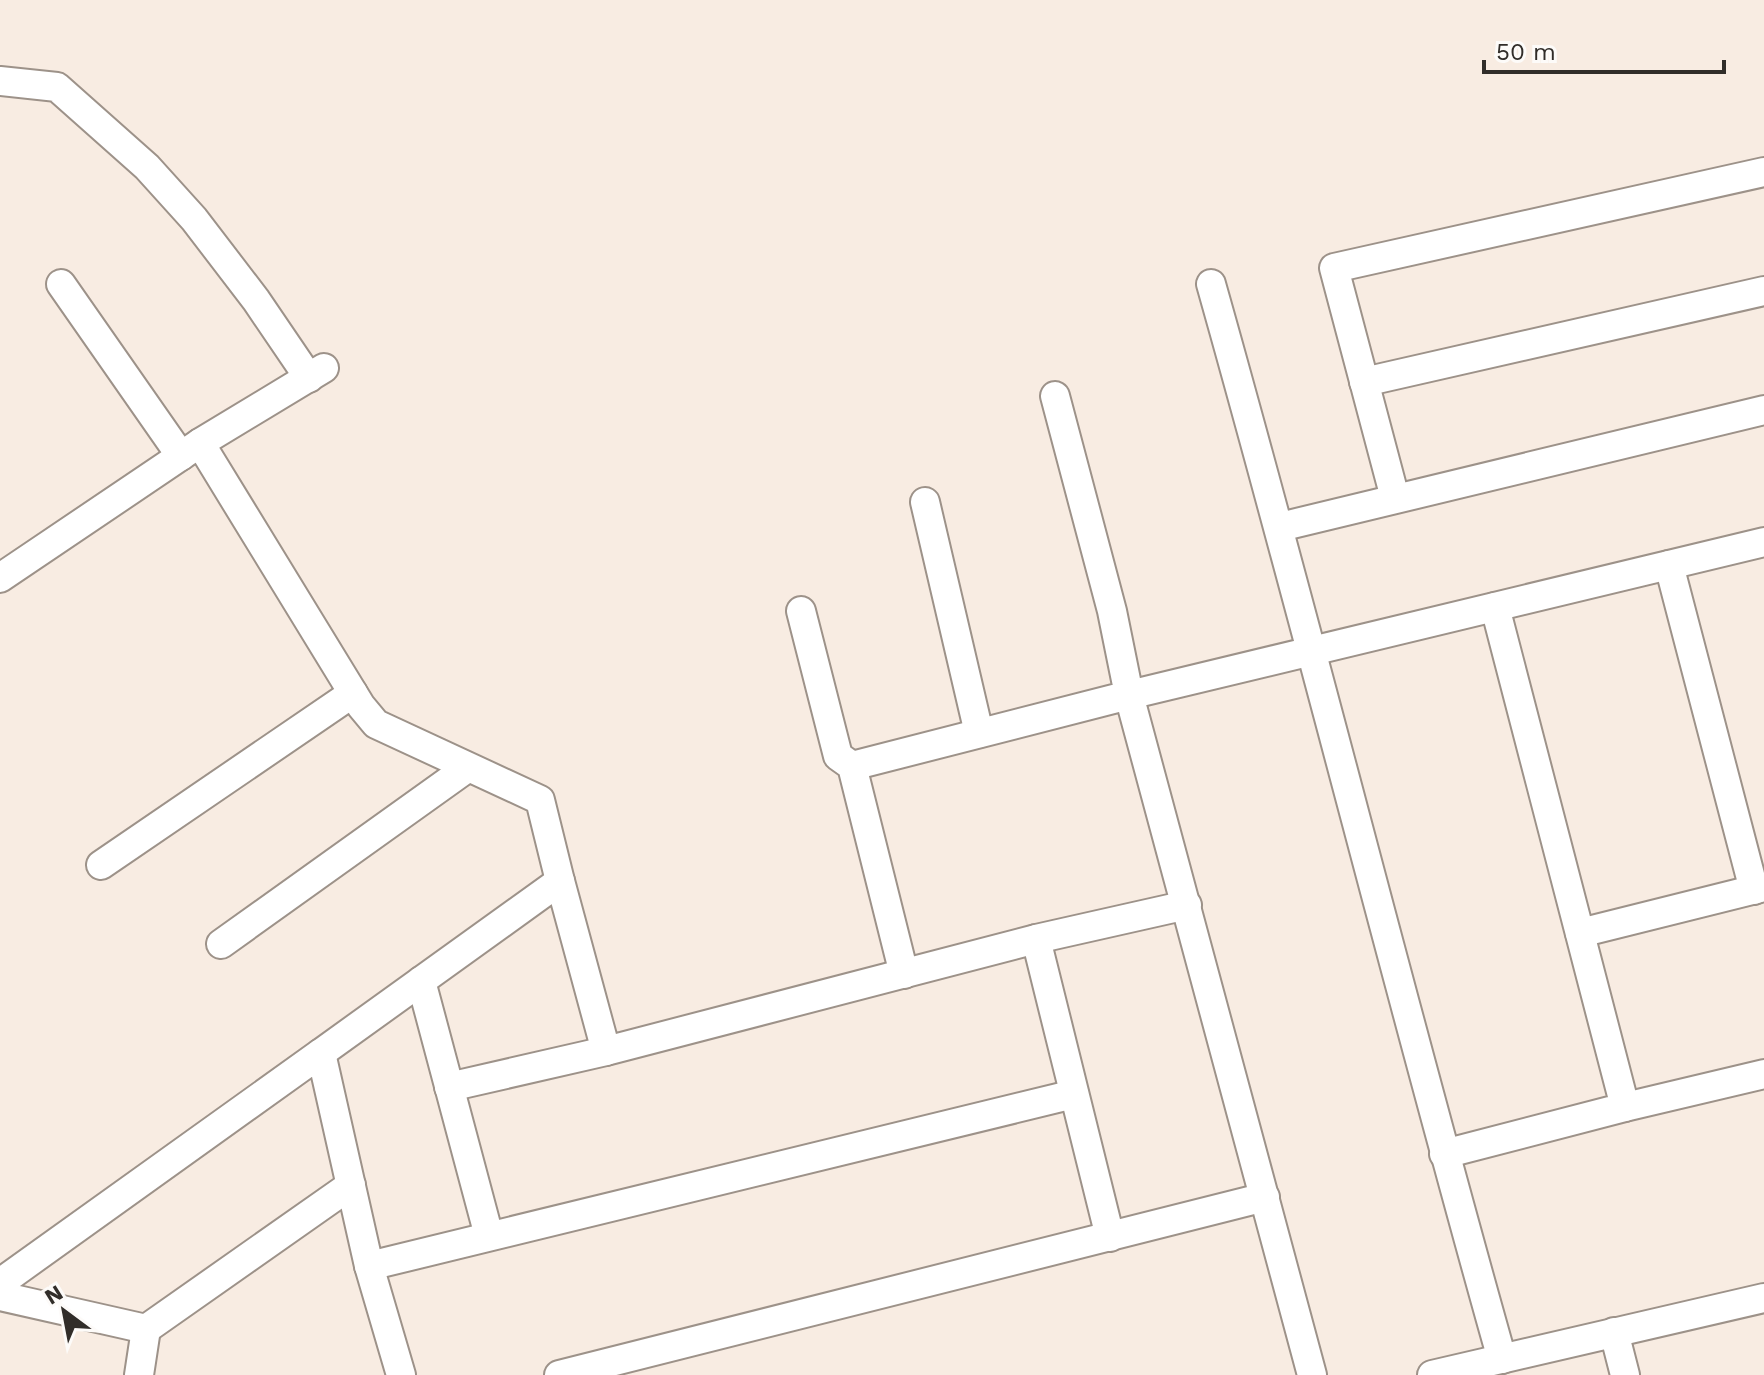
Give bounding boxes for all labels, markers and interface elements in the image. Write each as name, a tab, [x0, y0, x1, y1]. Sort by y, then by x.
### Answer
scale bar	[1484, 24, 1724, 74]
text: 50 m	[1496, 38, 1556, 66]
north arrow	[24, 1271, 104, 1351]
text: N	[40, 1280, 67, 1309]

